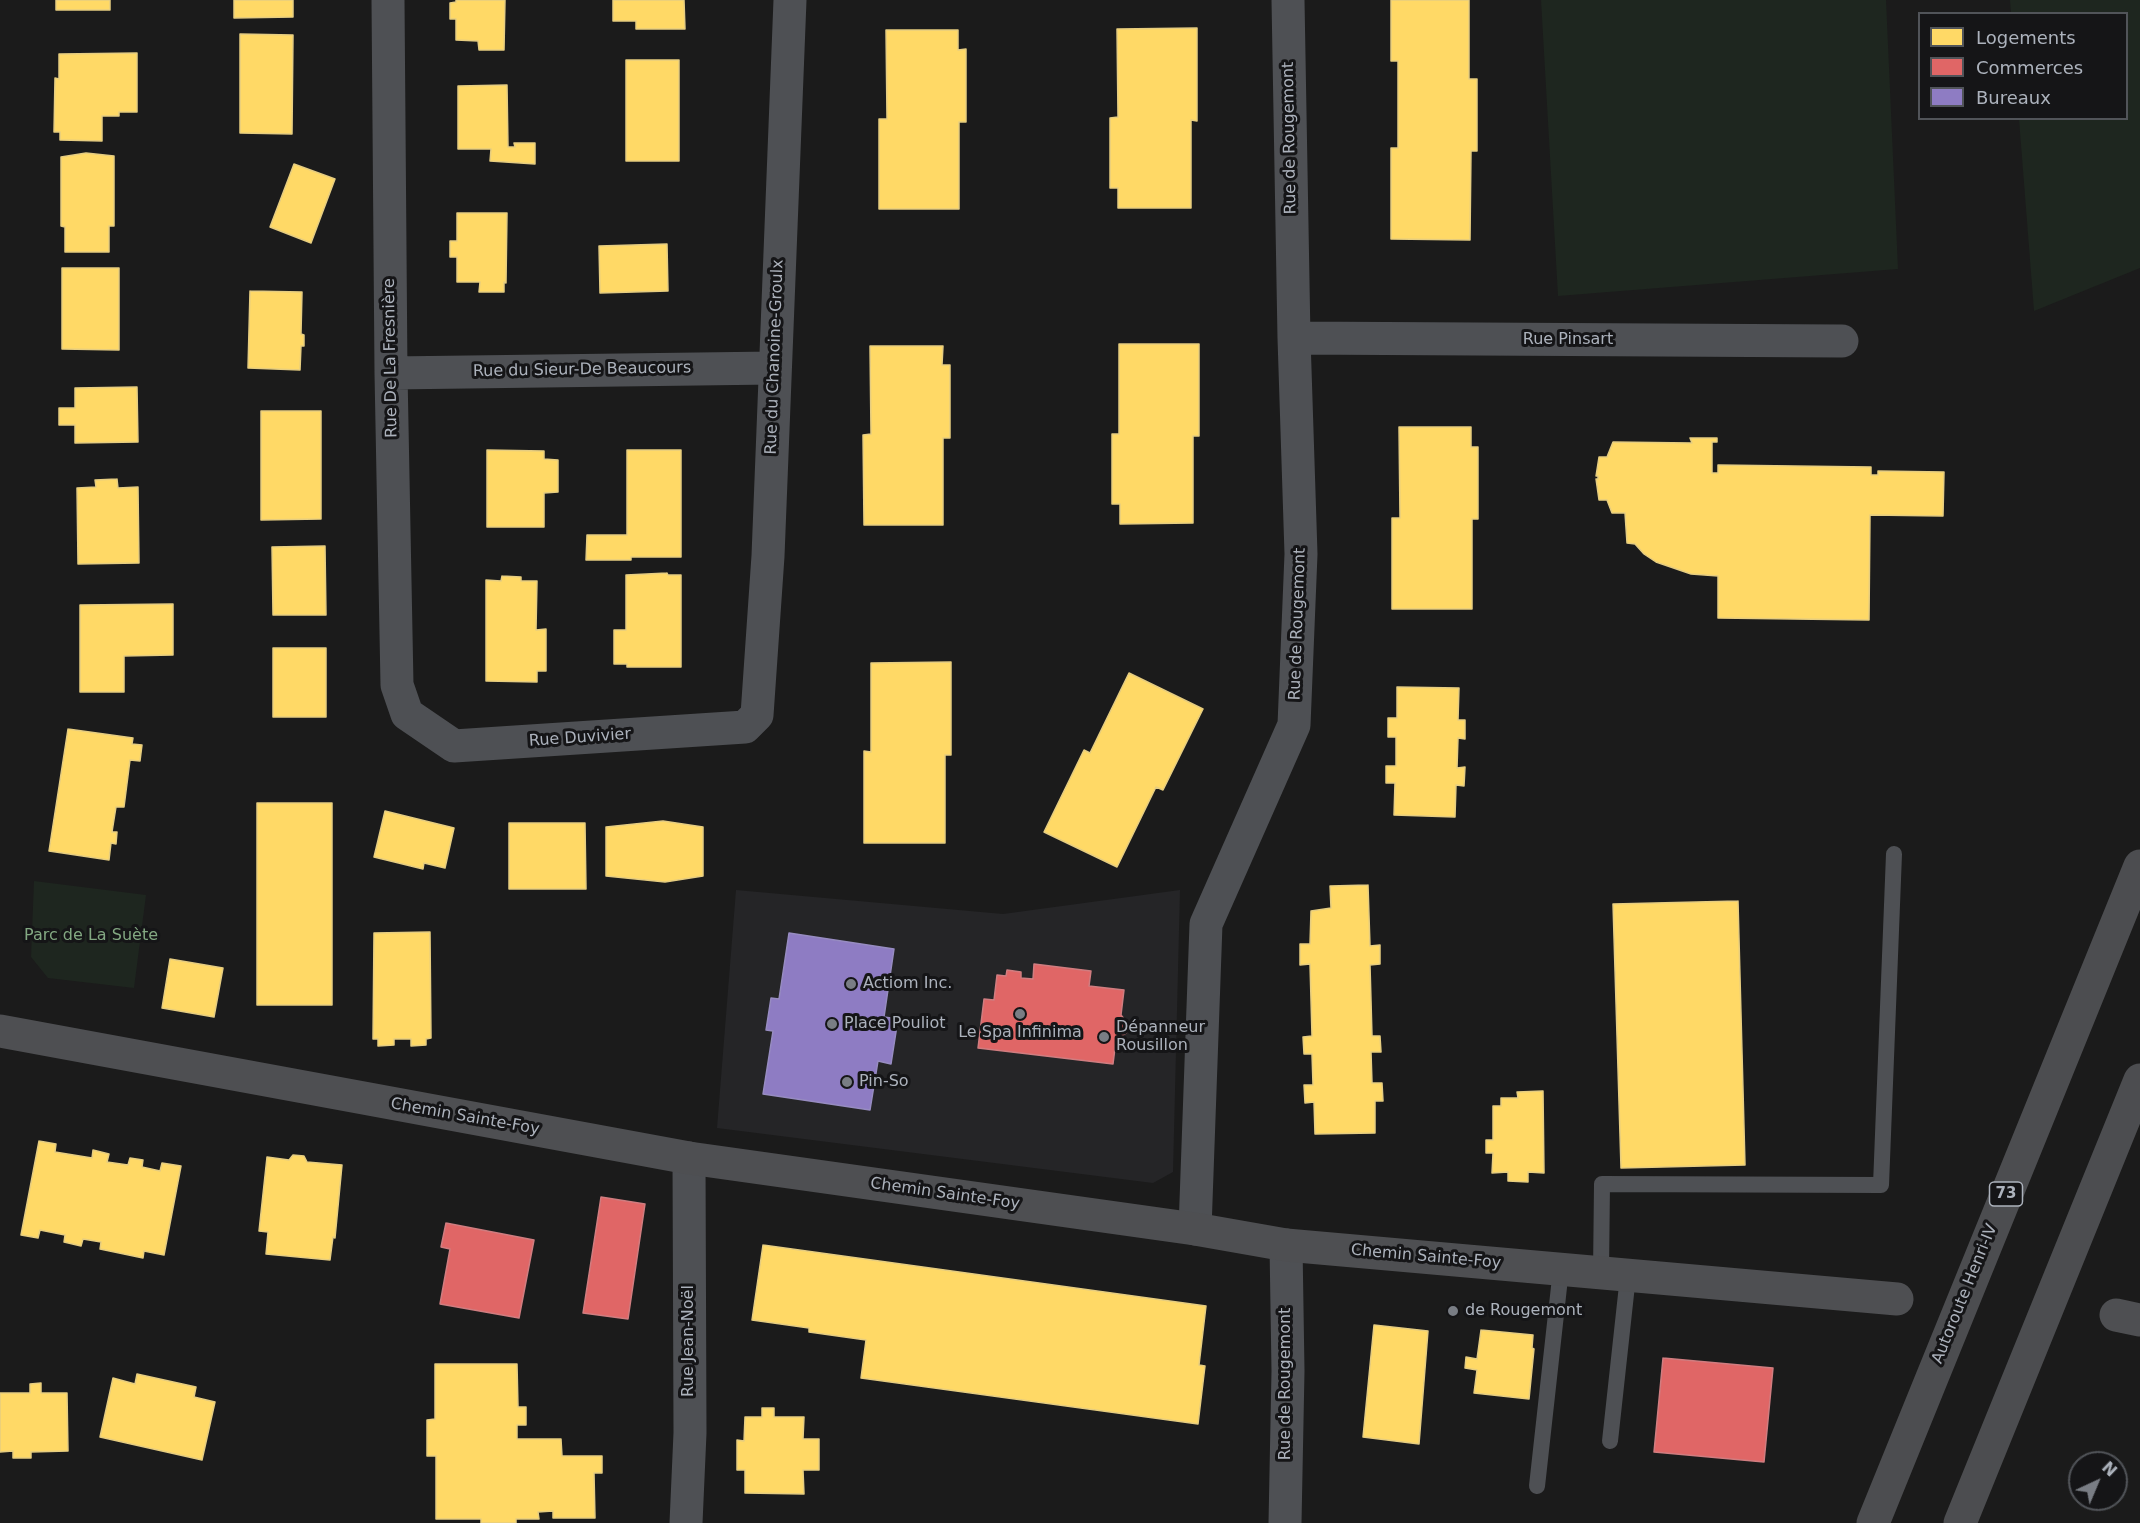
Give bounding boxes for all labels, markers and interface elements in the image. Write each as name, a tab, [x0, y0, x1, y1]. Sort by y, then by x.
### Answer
legend	[1918, 12, 2128, 120]
text: Logements	[1976, 27, 2076, 48]
text: Commerces	[1976, 57, 2083, 78]
street label: Rue de Rougemont	[1279, 62, 1301, 214]
text: Bureaux	[1976, 87, 2051, 108]
street label: Rue du Chanoine-Groulx	[762, 259, 788, 455]
street label: Rue De La Fresnière	[380, 278, 402, 438]
street label: Rue Pinsart	[1523, 330, 1613, 350]
street label: Rue du Sieur-De Beaucours	[473, 358, 691, 382]
street label: Rue de Rougemont	[1286, 547, 1310, 701]
street label: Rue Duvivier	[528, 725, 632, 751]
park label: Parc de La Suète	[24, 926, 158, 946]
place label: Actiom Inc.	[863, 974, 952, 994]
marker: Actiom Inc.	[844, 977, 858, 991]
marker: Le Spa Infinima	[1013, 1007, 1027, 1021]
place label: Place Pouliot	[844, 1014, 946, 1034]
marker: Place Pouliot	[825, 1017, 839, 1031]
place label: Dépanneur Rousillon	[1116, 1018, 1205, 1056]
place label: Le Spa Infinima	[958, 1023, 1082, 1043]
marker: Dépanneur Rousillon	[1097, 1030, 1111, 1044]
place label: Pin-So	[859, 1072, 909, 1092]
marker: Pin-So	[840, 1075, 854, 1089]
street label: Chemin Sainte-Foy	[389, 1094, 541, 1140]
street label: Chemin Sainte-Foy	[869, 1174, 1021, 1214]
road number: 73	[1990, 1182, 2022, 1206]
street label: Autoroute Henri-IV	[1928, 1221, 2002, 1367]
street label: Chemin Sainte-Foy	[1350, 1241, 1502, 1273]
street label: Rue Jean-Noël	[679, 1285, 699, 1397]
place label: de Rougemont	[1465, 1301, 1582, 1321]
marker: de Rougemont	[1446, 1304, 1460, 1318]
street label: Rue de Rougemont	[1276, 1308, 1296, 1460]
north arrow	[2068, 1451, 2128, 1511]
text: N	[2098, 1458, 2121, 1481]

